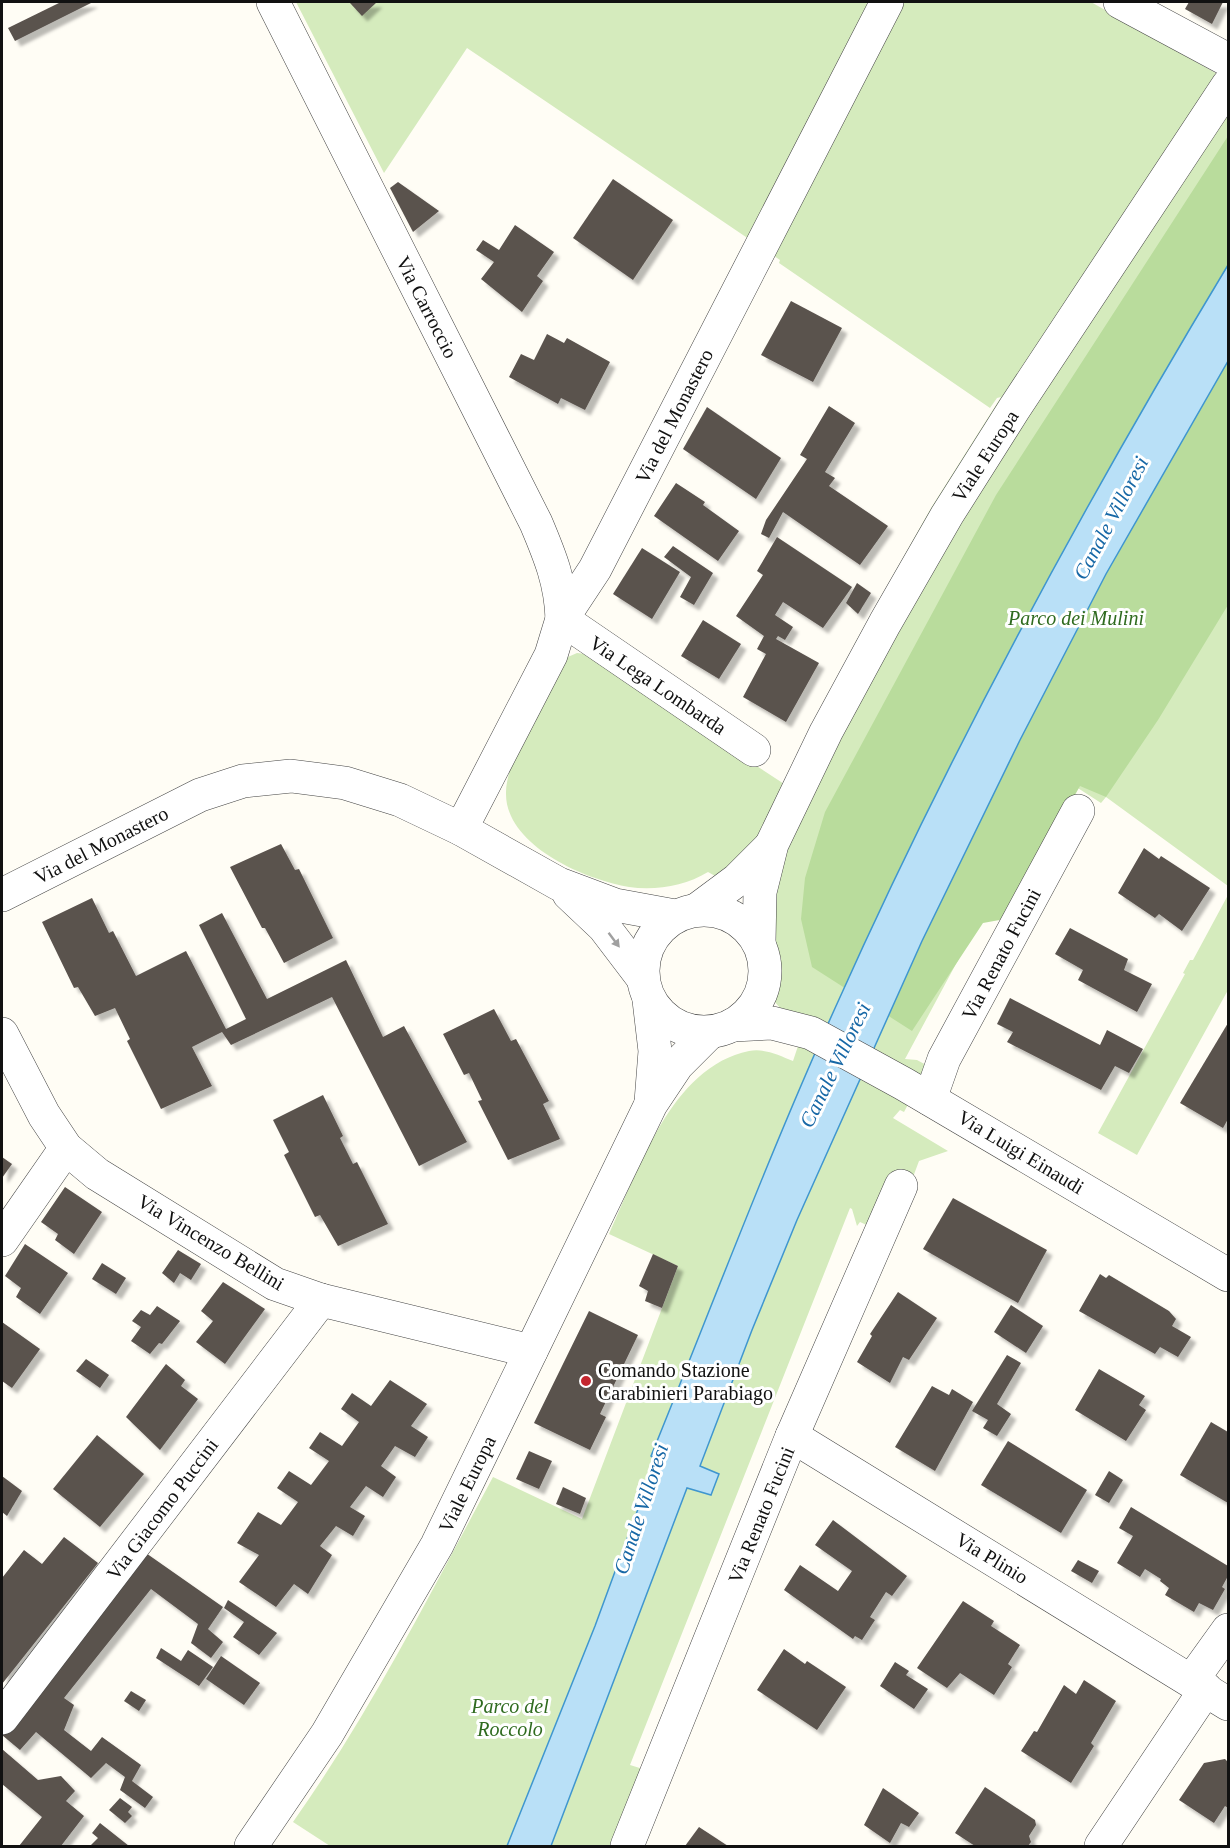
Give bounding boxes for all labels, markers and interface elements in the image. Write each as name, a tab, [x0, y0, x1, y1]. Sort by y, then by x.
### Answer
street label: Via Carroccio	[392, 252, 462, 362]
street label: Via del Monastero	[631, 345, 717, 487]
street label: Viale Europa	[947, 406, 1024, 507]
water label: Canale Villoresi	[1069, 452, 1154, 584]
park label: Parco dei Mulini	[1007, 607, 1144, 629]
street label: Via Lega Lombarda	[585, 631, 731, 740]
street label: Via del Monastero	[30, 802, 172, 888]
street label: Via Renato Fucini	[957, 884, 1045, 1023]
one-way arrow	[608, 933, 620, 948]
water label: Canale Villoresi	[794, 999, 876, 1131]
street label: Via Luigi Einaudi	[953, 1106, 1088, 1199]
street label: Via Vincenzo Bellini	[134, 1190, 289, 1295]
place label: Comando Stazione Carabinieri Parabiago	[598, 1359, 773, 1405]
marker: Comando Stazione Carabinieri Parabiago	[579, 1374, 593, 1388]
street label: Viale Europa	[434, 1432, 501, 1536]
street label: Via Giacomo Puccini	[102, 1434, 222, 1584]
water label: Canale Villoresi	[609, 1441, 673, 1577]
street label: Via Renato Fucini	[724, 1443, 799, 1587]
street label: Via Plinio	[952, 1528, 1032, 1588]
park label: Parco del Roccolo	[470, 1695, 549, 1740]

